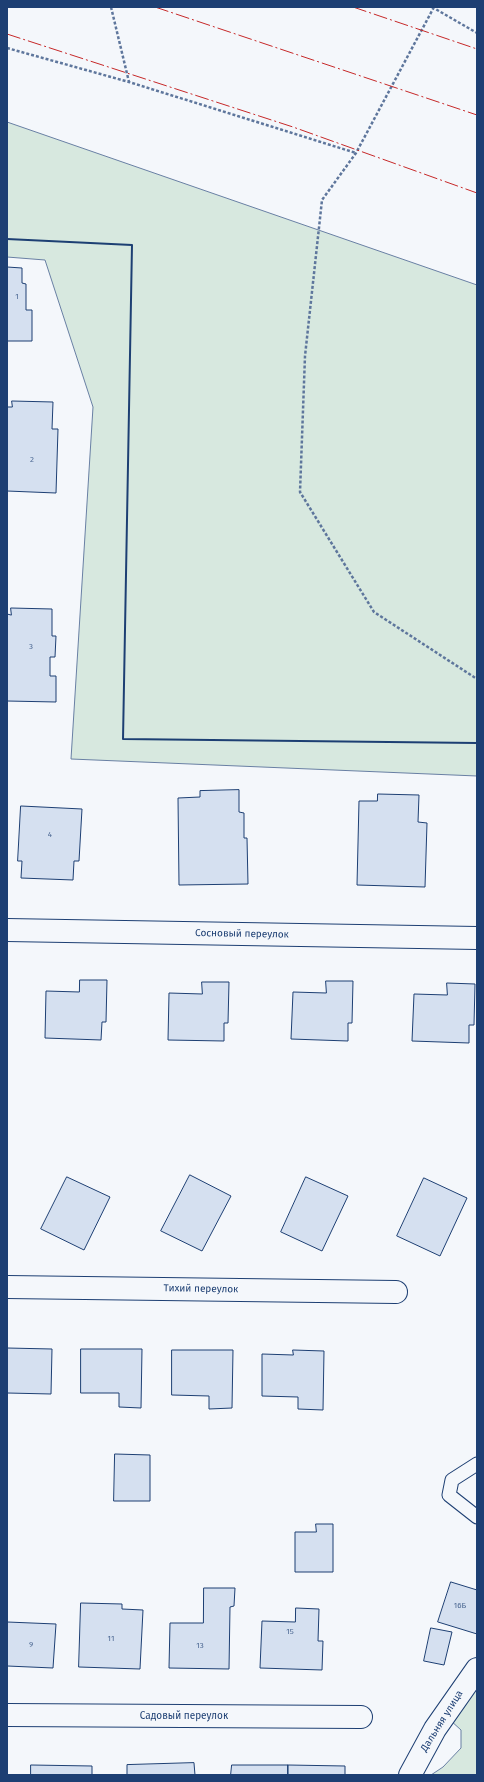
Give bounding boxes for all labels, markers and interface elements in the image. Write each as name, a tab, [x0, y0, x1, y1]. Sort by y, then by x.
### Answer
house number: 1	[15, 292, 19, 302]
house number: 2	[30, 455, 34, 465]
house number: 3	[29, 642, 33, 652]
house number: 4	[48, 830, 52, 840]
street label: Сосновый переулок	[195, 927, 289, 941]
street label: Тихий переулок	[164, 1282, 238, 1296]
house number: 16Б	[454, 1601, 466, 1611]
house number: 15	[286, 1627, 294, 1637]
house number: 11	[108, 1634, 114, 1644]
house number: 9	[29, 1640, 33, 1650]
house number: 13	[196, 1641, 204, 1651]
street label: Дальняя улица	[418, 1688, 466, 1754]
street label: Садовый переулок	[140, 1710, 228, 1722]

